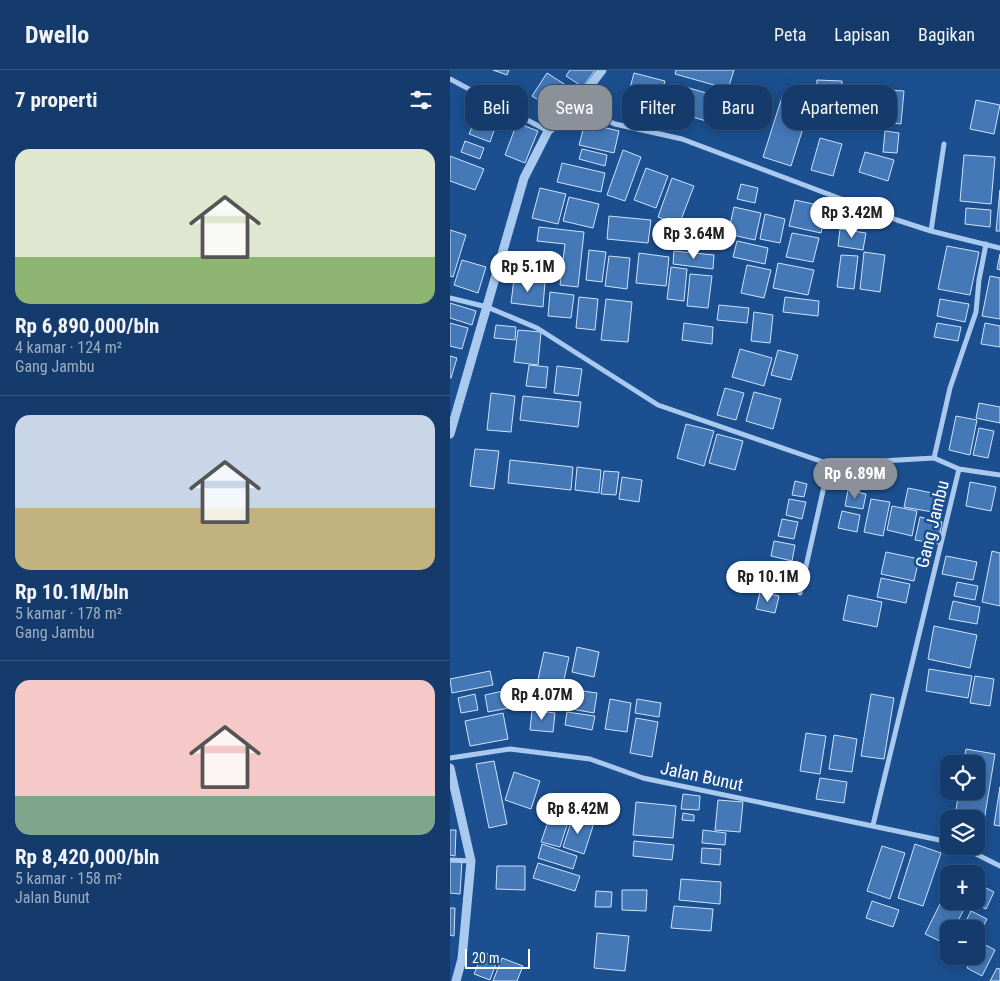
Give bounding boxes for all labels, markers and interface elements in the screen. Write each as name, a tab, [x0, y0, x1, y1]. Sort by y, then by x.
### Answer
text: Dwello	[25, 21, 89, 49]
text: Peta	[774, 24, 806, 45]
text: Lapisan	[834, 24, 890, 45]
text: Bagikan	[918, 24, 975, 45]
chip: Beli	[465, 85, 528, 130]
chip: Sewa	[538, 85, 612, 130]
chip: Filter	[622, 85, 694, 130]
chip: Baru	[704, 85, 772, 130]
chip: Apartemen	[782, 85, 897, 130]
icon: filters	[407, 86, 435, 114]
text: 7 properti	[15, 88, 98, 112]
icon: home	[180, 182, 270, 272]
pin: Rp 3.42M	[800, 196, 904, 239]
text: Rp 3.42M	[821, 203, 883, 222]
pin: Rp 3.64M	[642, 218, 746, 260]
text: Rp 3.64M	[663, 224, 725, 243]
pin: Rp 5.1M	[482, 250, 574, 293]
text: Rp 5.1M	[501, 257, 555, 276]
text: Rp 6,890,000/bln	[15, 314, 159, 338]
text: 4 kamar · 124 m²	[15, 338, 122, 357]
text: Gang Jambu	[15, 357, 95, 376]
icon: home	[180, 447, 270, 537]
pin: Rp 6.89M	[803, 458, 907, 500]
text: Rp 6.89M	[824, 464, 886, 483]
street label: Gang Jambu	[911, 478, 953, 570]
pin: Rp 10.1M	[716, 560, 820, 603]
text: Rp 10.1M	[737, 567, 799, 586]
text: Rp 10.1M/bln	[15, 580, 129, 604]
text: 5 kamar · 178 m²	[15, 604, 122, 623]
text: Gang Jambu	[15, 623, 95, 642]
pin: Rp 4.07M	[490, 678, 594, 721]
text: Rp 4.07M	[511, 685, 573, 704]
icon: home	[180, 712, 270, 802]
map controls	[940, 755, 985, 965]
button: locate	[940, 755, 985, 800]
street label: Jalan Bunut	[659, 757, 745, 795]
pin: Rp 8.42M	[526, 792, 630, 835]
text: Rp 8.42M	[547, 799, 609, 818]
button: layers	[940, 810, 985, 855]
text: Rp 8,420,000/bln	[15, 845, 159, 869]
button: +	[940, 865, 985, 910]
text: 5 kamar · 158 m²	[15, 869, 122, 888]
text: Jalan Bunut	[15, 888, 90, 907]
button: −	[940, 920, 985, 965]
scale bar	[465, 946, 530, 969]
text: 20 m	[472, 950, 500, 966]

